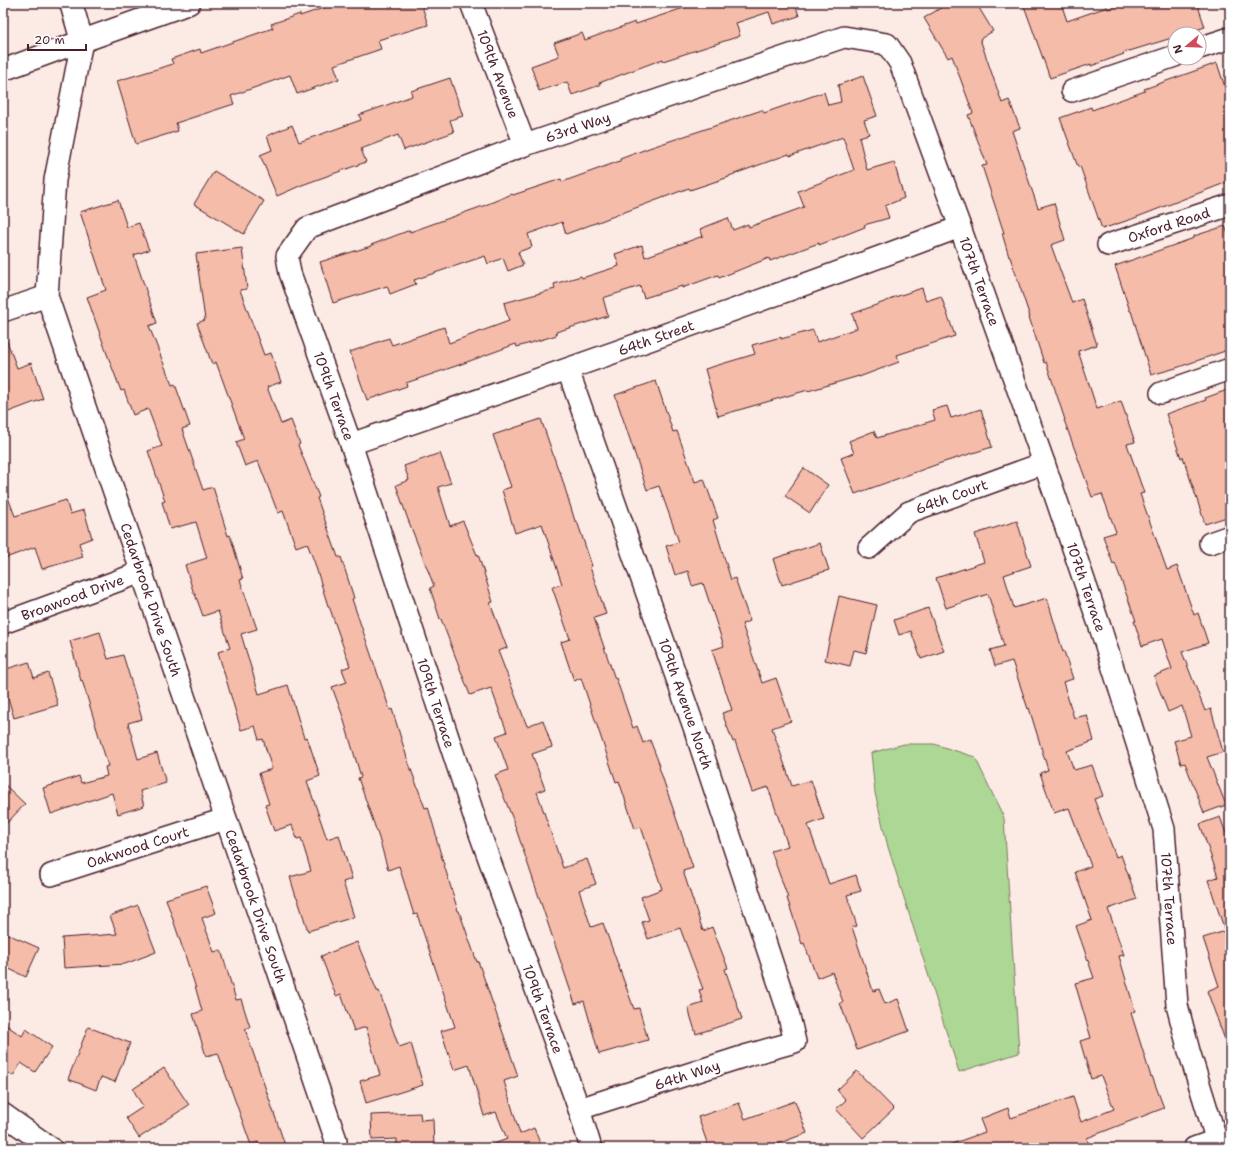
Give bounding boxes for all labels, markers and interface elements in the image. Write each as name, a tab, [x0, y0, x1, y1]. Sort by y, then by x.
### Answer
scale bar	[28, 26, 86, 52]
north arrow	[1167, 26, 1207, 66]
street label: 109th Avenue	[473, 27, 523, 121]
text: 20 m	[34, 32, 65, 48]
text: N	[1169, 42, 1187, 56]
street label: 63rd Way	[543, 108, 613, 147]
street label: Oxford Road	[1125, 203, 1212, 247]
street label: 107th Terrace	[955, 234, 1003, 328]
street label: 64th Street	[615, 316, 697, 360]
street label: 109th Terrace	[310, 349, 359, 443]
street label: 64th Court	[913, 475, 990, 518]
street label: Cedarbrook Drive South	[116, 521, 186, 679]
street label: 107th Terrace	[1063, 540, 1110, 634]
street label: Broawood Drive	[19, 570, 126, 625]
street label: 109th Avenue North	[654, 636, 716, 772]
street label: 109th Terrace	[413, 656, 459, 750]
street label: Oakwood Court	[84, 822, 191, 872]
street label: Cedarbrook Drive South	[221, 827, 291, 986]
street label: 107th Terrace	[1157, 851, 1182, 946]
street label: 109th Terrace	[519, 962, 568, 1056]
street label: 64th Way	[652, 1056, 722, 1094]

